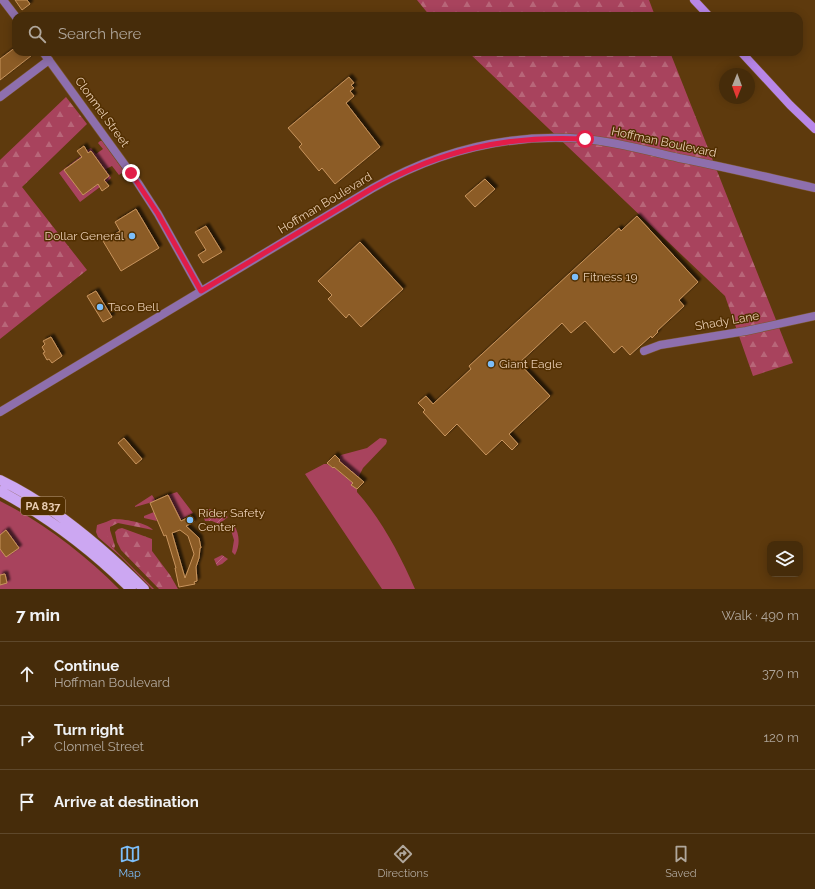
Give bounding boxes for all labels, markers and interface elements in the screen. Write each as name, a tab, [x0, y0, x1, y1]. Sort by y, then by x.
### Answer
search box	[12, 12, 803, 56]
icon: search	[26, 23, 48, 45]
text: Search here	[58, 25, 141, 43]
north arrow	[719, 68, 755, 104]
street label: Clonmel Street	[72, 74, 132, 150]
street label: Hoffman Boulevard	[610, 124, 718, 160]
route start	[576, 130, 594, 148]
route end	[122, 164, 140, 182]
street label: Hoffman Boulevard	[275, 169, 375, 237]
place label: Dollar General	[45, 229, 125, 243]
marker: Dollar General	[127, 231, 137, 241]
place label: Fitness 19	[583, 270, 638, 284]
marker: Fitness 19	[570, 272, 580, 282]
place label: Taco Bell	[108, 300, 160, 314]
marker: Taco Bell	[95, 302, 105, 312]
street label: Shady Lane	[694, 308, 760, 334]
place label: Giant Eagle	[499, 357, 562, 371]
marker: Giant Eagle	[486, 359, 496, 369]
road number: PA 837	[21, 497, 65, 515]
place label: Rider Safety Center	[198, 506, 265, 534]
marker: Rider Safety Center	[185, 515, 195, 525]
map controls	[767, 541, 803, 577]
button: layers	[767, 541, 803, 577]
text: 7 min	[16, 605, 60, 625]
text: Walk · 490 m	[722, 608, 799, 623]
text: Continue	[54, 657, 119, 675]
icon: ahead	[16, 663, 38, 685]
text: 370 m	[762, 666, 799, 681]
text: Hoffman Boulevard	[54, 675, 170, 690]
text: Turn right	[54, 721, 124, 739]
icon: right	[16, 727, 38, 749]
text: 120 m	[763, 730, 799, 745]
text: Clonmel Street	[54, 739, 144, 754]
icon: arrive	[16, 791, 38, 813]
text: Arrive at destination	[54, 793, 199, 811]
tab: Map	[118, 843, 141, 880]
tab: Directions	[378, 843, 428, 880]
tab: Saved	[665, 843, 697, 880]

